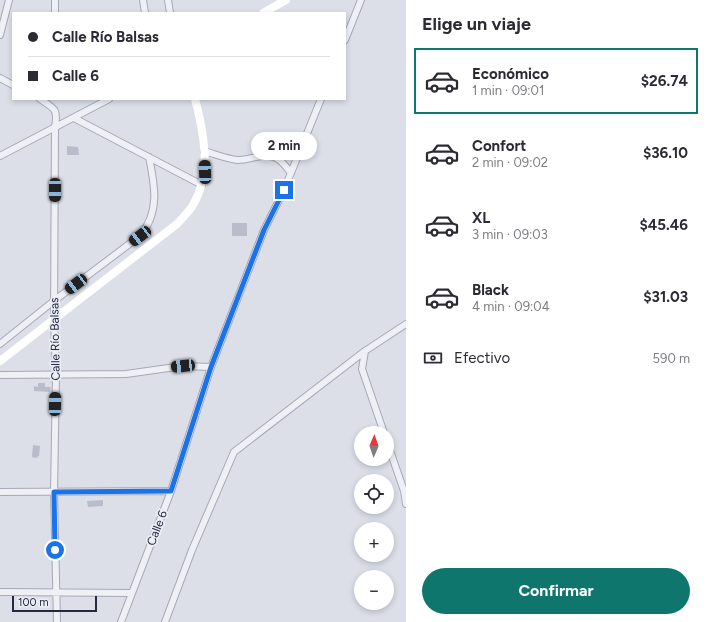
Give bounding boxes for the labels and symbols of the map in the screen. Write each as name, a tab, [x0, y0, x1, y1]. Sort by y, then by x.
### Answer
callout: 2 min	[251, 132, 317, 160]
car	[199, 160, 211, 184]
car	[49, 178, 61, 202]
route end	[275, 181, 293, 199]
car	[127, 224, 153, 248]
car	[63, 272, 89, 296]
street label: Calle Río Balsas	[47, 297, 63, 381]
car	[170, 359, 196, 373]
car	[49, 392, 61, 416]
north arrow	[354, 426, 394, 466]
street label: Calle 6	[144, 508, 170, 547]
route start	[46, 541, 64, 559]
scale bar	[12, 594, 97, 613]

